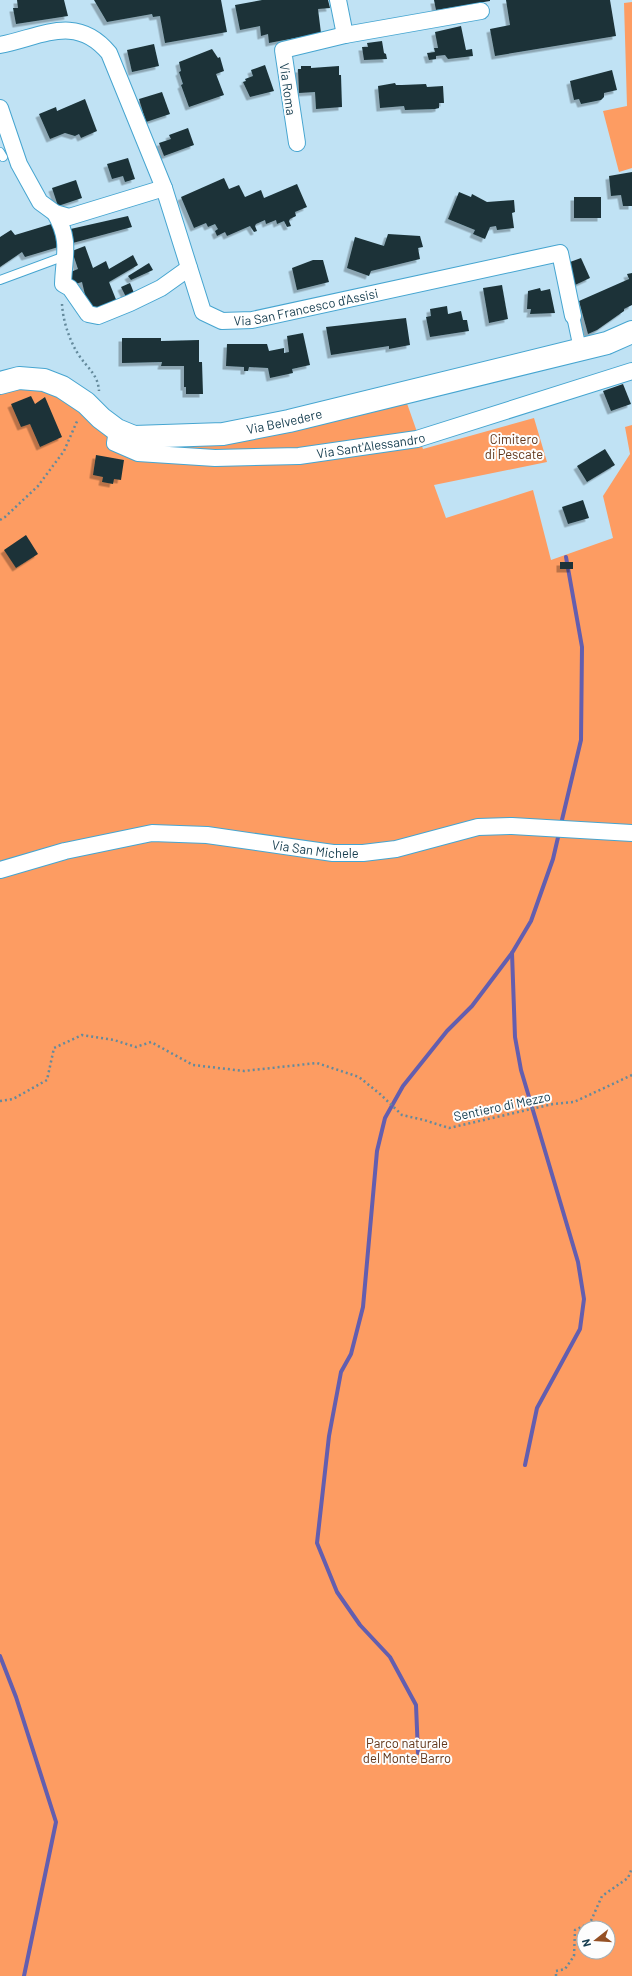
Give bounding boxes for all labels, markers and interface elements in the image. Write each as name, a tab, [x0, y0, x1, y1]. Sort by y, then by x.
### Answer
street label: Via Roma	[276, 62, 300, 116]
street label: Via San Francesco d'Assisi	[233, 285, 380, 329]
street label: Via Belvedere	[245, 405, 324, 437]
street label: Via Sant'Alessandro	[315, 429, 427, 461]
park label: Cimitero di Pescate	[485, 431, 543, 462]
street label: Via San Michele	[271, 836, 359, 861]
street label: Sentiero di Mezzo	[452, 1088, 552, 1124]
park label: Parco naturale del Monte Barro	[363, 1735, 451, 1766]
north arrow	[576, 1920, 616, 1960]
text: N	[579, 1938, 593, 1948]

